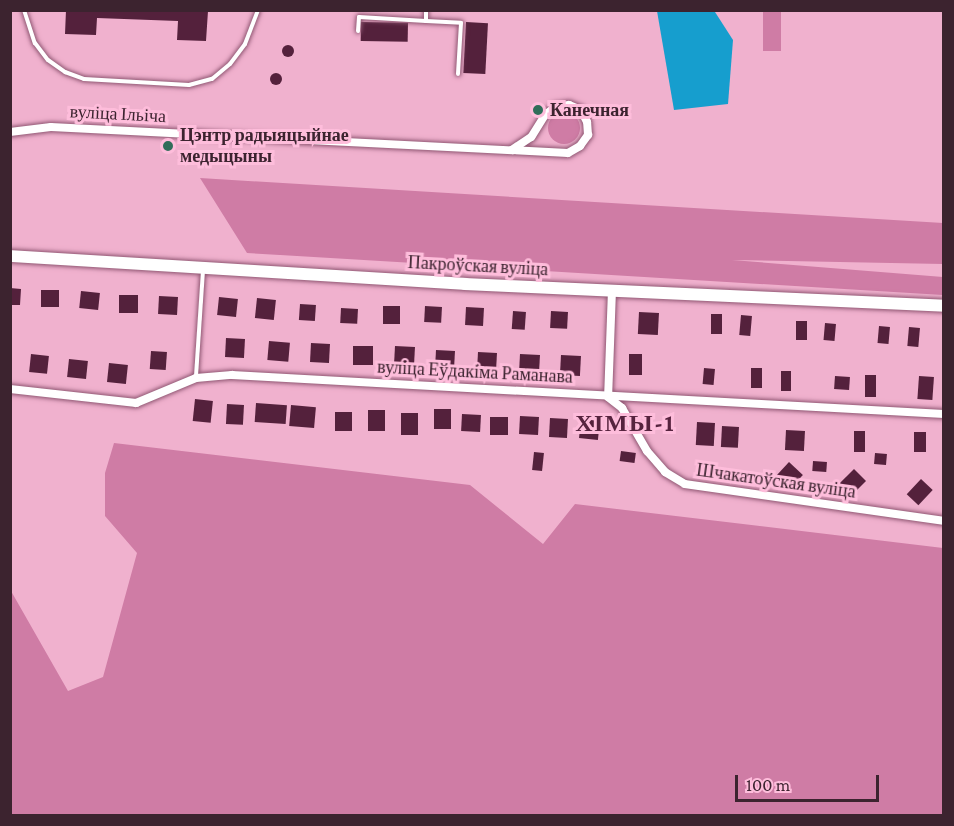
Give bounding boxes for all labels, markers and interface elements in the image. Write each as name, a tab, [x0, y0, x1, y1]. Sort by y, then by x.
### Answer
place label: Канечная	[550, 99, 629, 121]
street label: вуліца Ільіча	[69, 101, 167, 127]
marker: Канечная	[531, 103, 545, 117]
place label: Цэнтр радыяцыйнае медыцыны	[180, 125, 349, 168]
marker: Цэнтр радыяцыйнае медыцыны	[161, 139, 175, 153]
street label: Пакроўская вуліца	[407, 252, 549, 280]
street label: вуліца Еўдакіма Раманава	[377, 356, 573, 388]
district label: ХІМЫ-1	[575, 409, 675, 437]
street label: Шчакатоўская вуліца	[695, 459, 857, 503]
scale bar	[738, 763, 882, 801]
text: 100 m	[746, 775, 790, 795]

